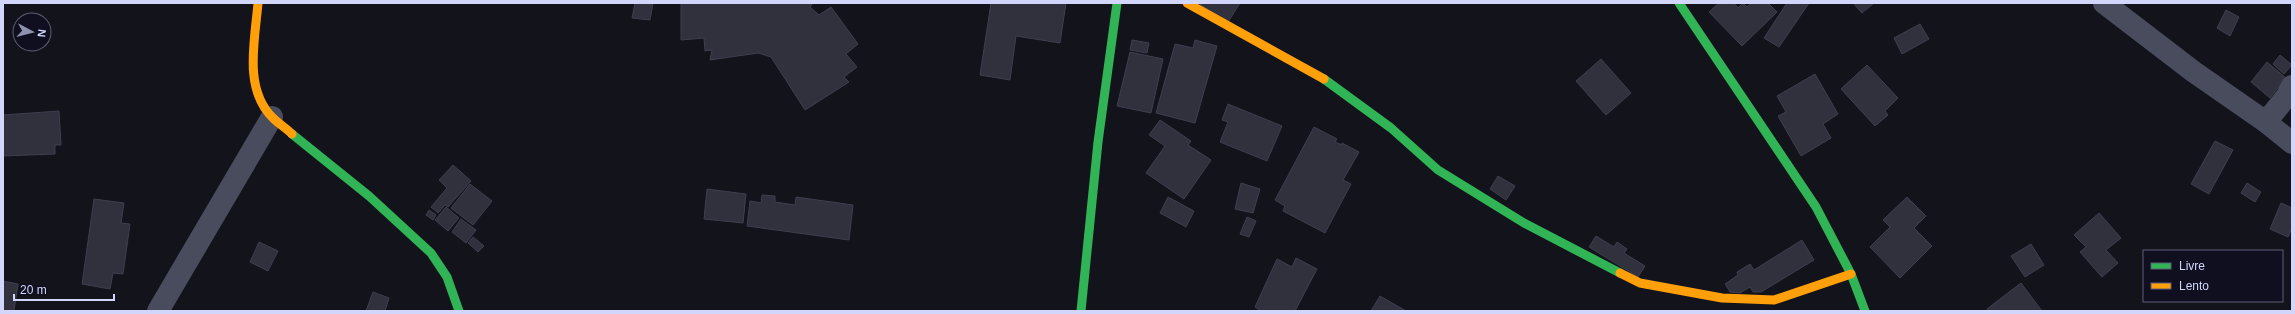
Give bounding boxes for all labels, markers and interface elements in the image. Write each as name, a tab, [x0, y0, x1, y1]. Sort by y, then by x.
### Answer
north arrow	[12, 12, 52, 52]
text: N	[35, 29, 48, 38]
legend	[2143, 250, 2283, 302]
text: Livre	[2179, 259, 2205, 273]
scale bar	[14, 276, 114, 302]
text: Lento	[2179, 279, 2209, 293]
text: 20 m	[20, 283, 47, 297]

